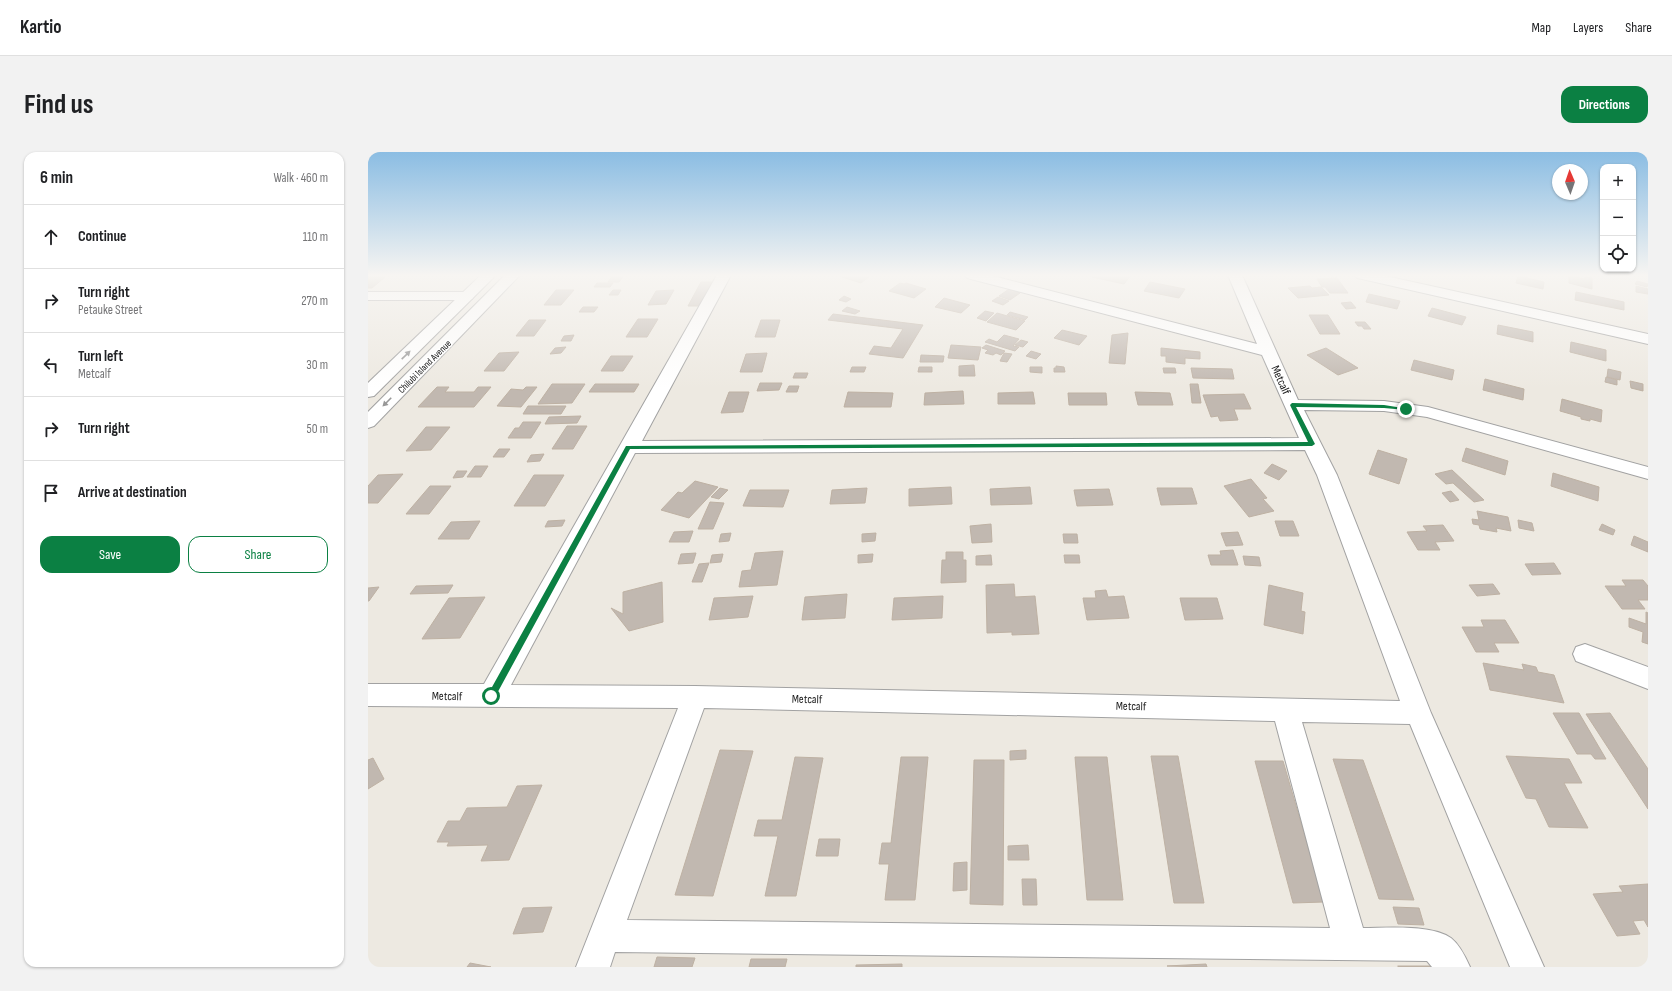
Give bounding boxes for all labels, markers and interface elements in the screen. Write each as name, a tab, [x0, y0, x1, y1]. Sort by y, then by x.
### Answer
text: Kartio	[20, 16, 62, 39]
text: Map	[1531, 19, 1551, 36]
text: Layers	[1573, 19, 1603, 36]
text: Share	[1625, 19, 1652, 36]
button: Directions	[1561, 86, 1648, 123]
text: Find us	[24, 88, 93, 121]
north arrow	[1552, 164, 1588, 200]
map controls	[1600, 164, 1636, 272]
button: +	[1600, 164, 1636, 200]
text: 6 min	[40, 168, 73, 188]
text: Walk · 460 m	[273, 170, 328, 186]
button: −	[1600, 200, 1636, 236]
icon: ahead	[40, 226, 62, 248]
text: Continue	[78, 227, 127, 246]
text: 110 m	[303, 229, 328, 245]
button: locate	[1600, 236, 1636, 272]
text: Turn right	[78, 283, 130, 302]
icon: right	[40, 290, 62, 312]
text: 270 m	[301, 293, 328, 309]
text: Petauke Street	[78, 302, 143, 318]
street label: Chilubi Island Avenue	[396, 338, 454, 396]
text: Turn left	[78, 347, 123, 366]
one-way arrow	[401, 350, 411, 360]
icon: left	[40, 354, 62, 376]
text: 30 m	[306, 357, 328, 373]
street label: Metcalf	[1267, 363, 1294, 398]
text: Metcalf	[78, 366, 111, 382]
one-way arrow	[382, 397, 392, 407]
route end	[1397, 400, 1415, 418]
icon: right	[40, 418, 62, 440]
text: Turn right	[78, 419, 130, 438]
text: 50 m	[307, 421, 328, 437]
icon: arrive	[40, 482, 62, 504]
text: Arrive at destination	[78, 483, 187, 502]
button: Save	[40, 536, 180, 573]
button: Share	[188, 536, 328, 573]
route start	[482, 687, 500, 705]
street label: Metcalf	[432, 689, 463, 704]
street label: Metcalf	[792, 692, 823, 707]
street label: Metcalf	[1116, 699, 1147, 714]

